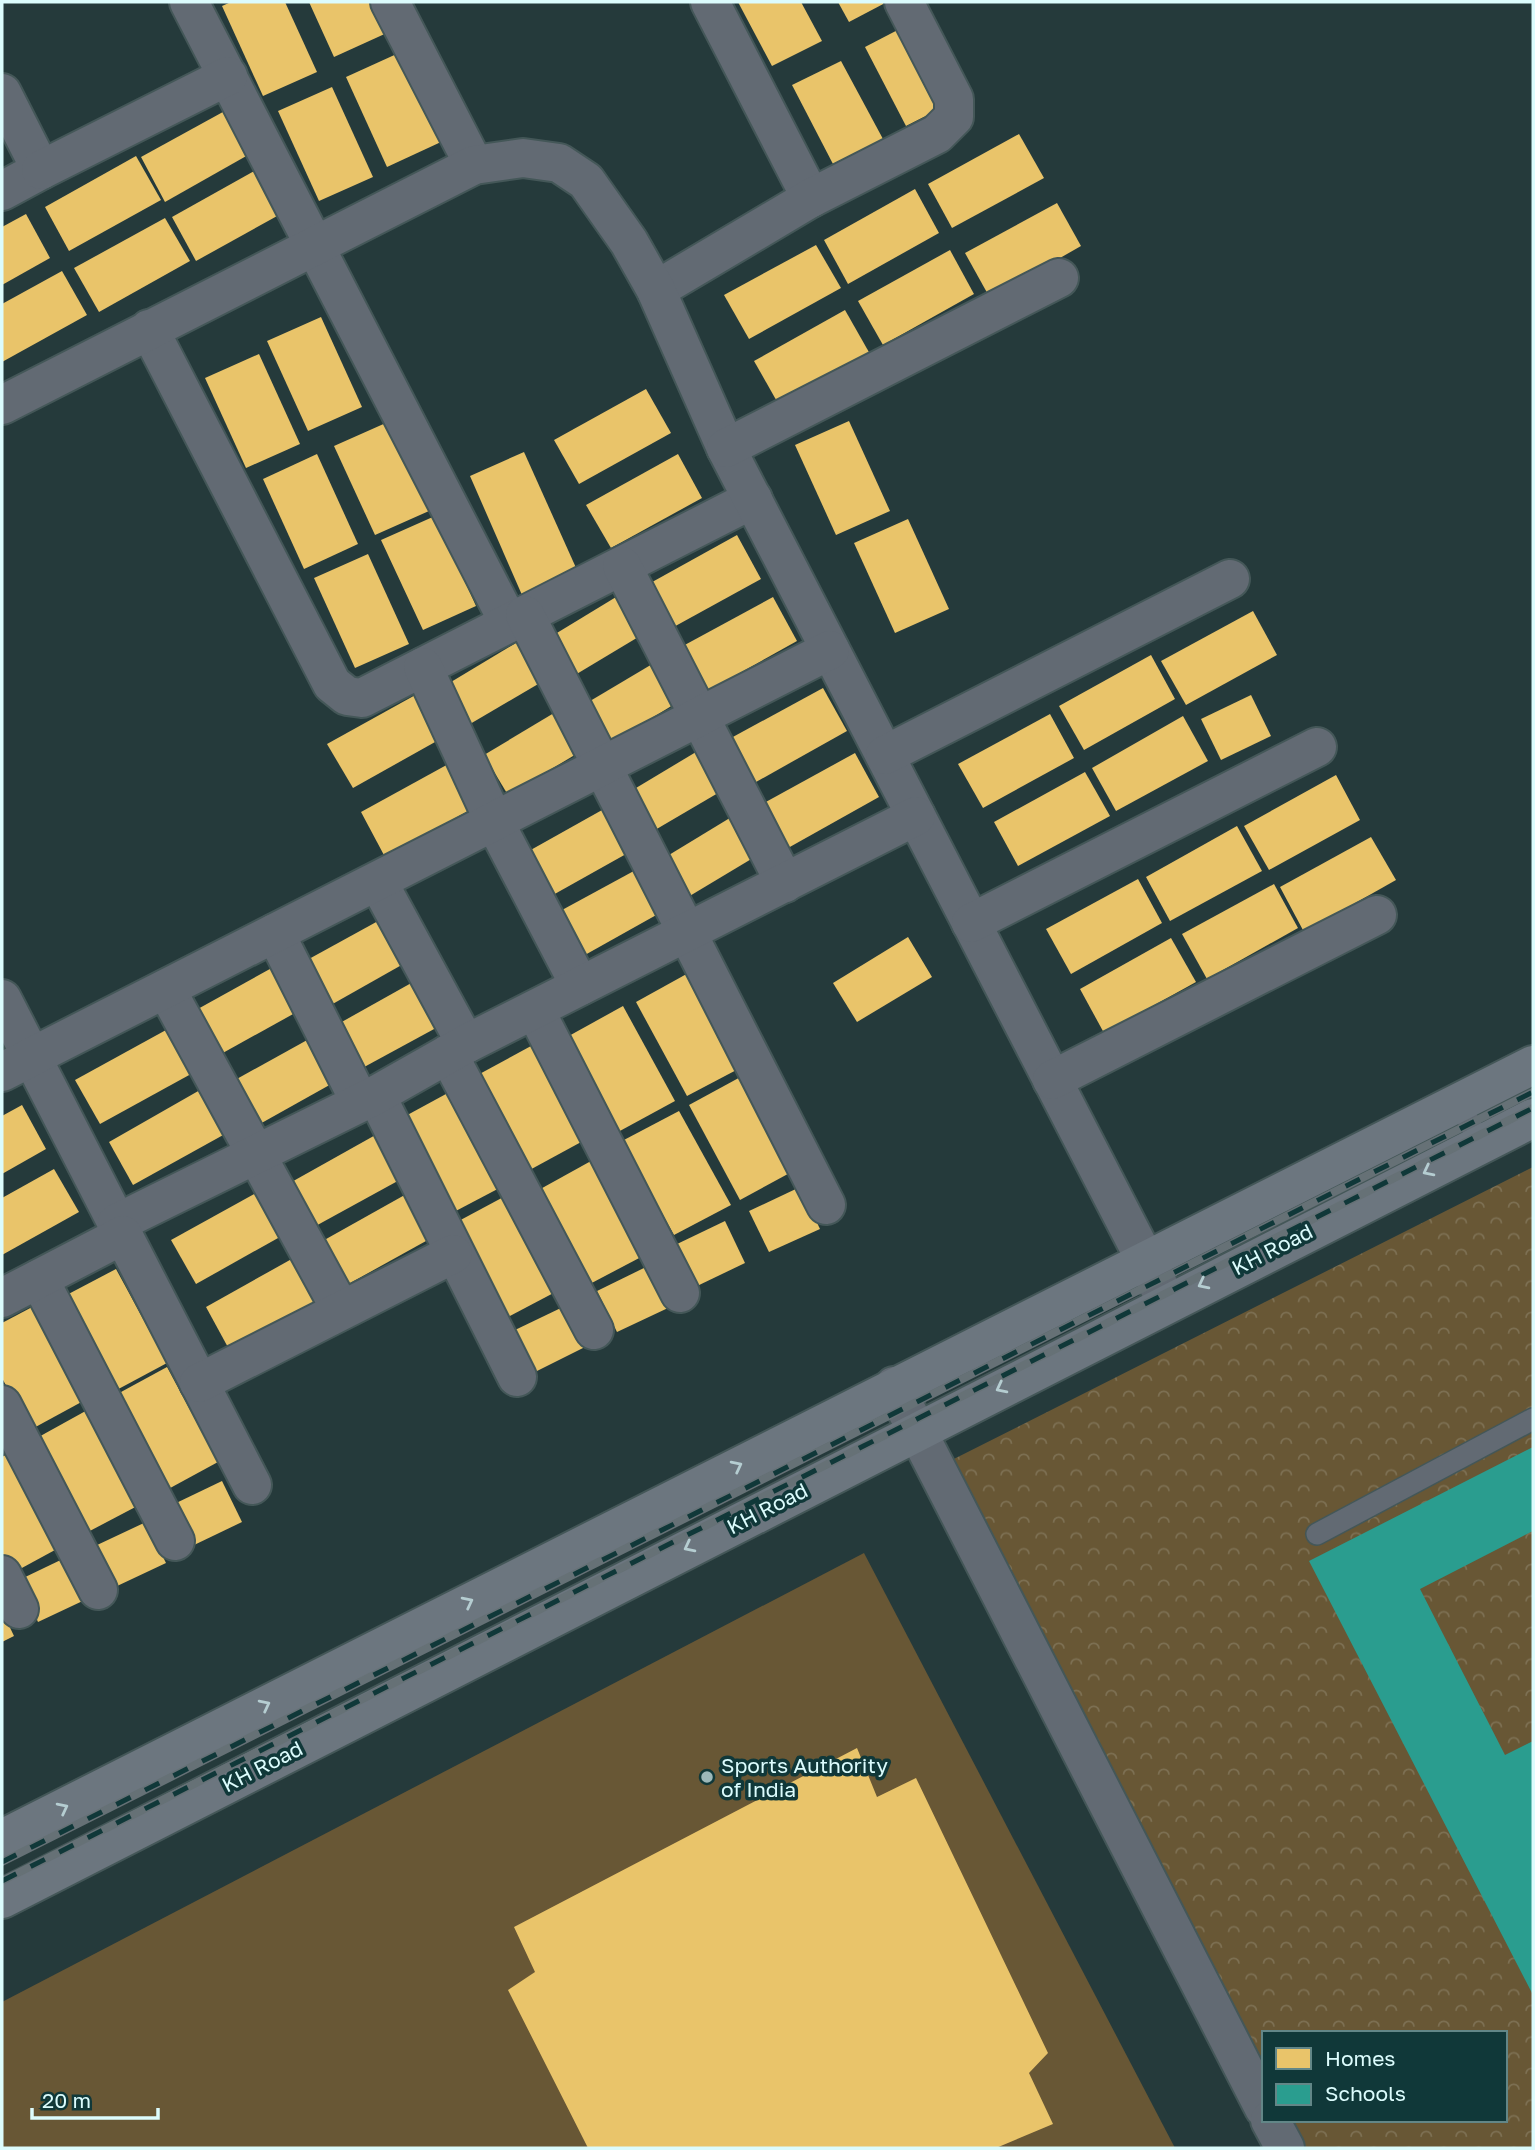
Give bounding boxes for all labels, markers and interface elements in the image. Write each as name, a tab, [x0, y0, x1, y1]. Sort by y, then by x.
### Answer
one-way arrow	[1423, 1162, 1436, 1176]
street label: KH Road	[1227, 1218, 1317, 1280]
one-way arrow	[1198, 1275, 1210, 1289]
one-way arrow	[996, 1379, 1008, 1393]
one-way arrow	[730, 1460, 742, 1474]
street label: KH Road	[722, 1477, 812, 1539]
one-way arrow	[684, 1539, 696, 1553]
one-way arrow	[461, 1597, 473, 1611]
one-way arrow	[258, 1700, 270, 1714]
street label: KH Road	[217, 1735, 307, 1797]
place label: Sports Authority of India	[721, 1752, 888, 1802]
marker: Sports Authority of India	[699, 1769, 715, 1785]
one-way arrow	[56, 1803, 68, 1817]
legend	[1262, 2031, 1507, 2122]
text: Homes	[1325, 2045, 1395, 2071]
scale bar	[32, 2076, 158, 2120]
text: Schools	[1325, 2080, 1406, 2106]
text: 20 m	[42, 2087, 91, 2113]

